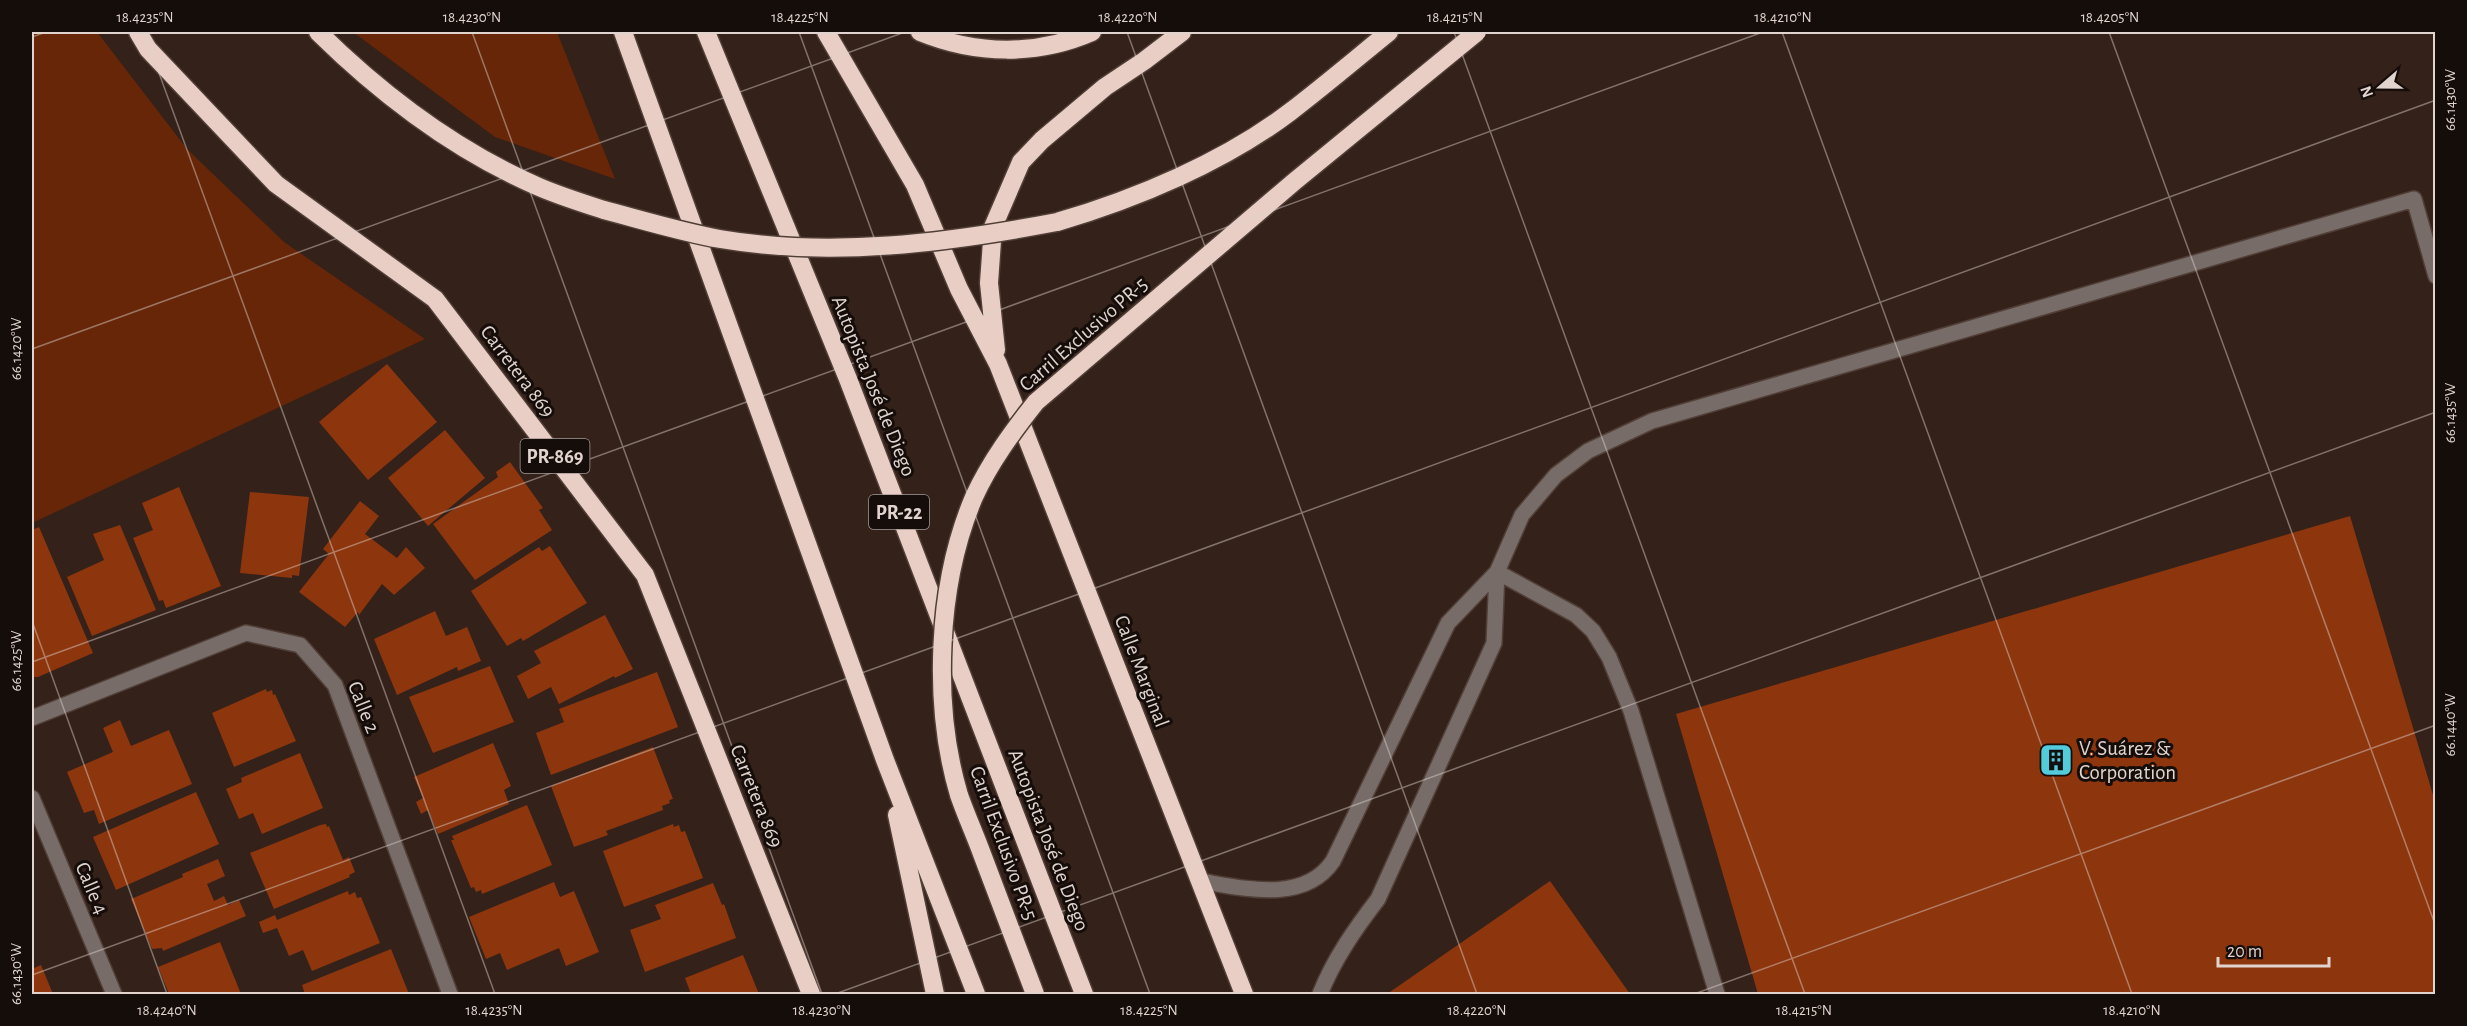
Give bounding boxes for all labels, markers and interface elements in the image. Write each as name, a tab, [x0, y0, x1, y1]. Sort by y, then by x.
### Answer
text: 18.4235°N	[117, 10, 173, 25]
text: 18.4230°N	[443, 10, 501, 25]
text: 18.4225°N	[771, 10, 829, 25]
text: 18.4220°N	[1098, 10, 1158, 25]
text: 18.4215°N	[1427, 10, 1483, 25]
text: 18.4210°N	[1754, 10, 1812, 25]
text: 18.4205°N	[2081, 10, 2139, 25]
north arrow	[2350, 57, 2410, 117]
text: 66.1430°W	[2443, 68, 2458, 131]
text: N	[2357, 84, 2376, 100]
street label: Carril Exclusivo PR-5	[1015, 273, 1151, 395]
street label: Autopista José de Diego	[828, 293, 919, 479]
text: 66.1420°W	[9, 317, 24, 380]
street label: Carretera 869	[476, 321, 559, 421]
text: 66.1435°W	[2443, 382, 2458, 443]
road number: PR-869	[520, 439, 590, 473]
road number: PR-22	[869, 495, 929, 529]
street label: Calle Marginal	[1111, 612, 1172, 730]
text: 66.1425°W	[9, 630, 24, 692]
street label: Calle 2	[344, 678, 383, 736]
text: 66.1440°W	[2443, 693, 2458, 757]
place label: V. Suárez & Corporation	[2079, 738, 2176, 783]
street label: Carretera 869	[726, 742, 787, 851]
building icon: V. Suárez & Corporation	[2038, 742, 2074, 778]
street label: Autopista José de Diego	[1004, 747, 1093, 934]
street label: Carril Exclusivo PR-5	[966, 763, 1041, 923]
street label: Calle 4	[71, 859, 112, 917]
scale bar	[2218, 930, 2329, 968]
text: 66.1430°W	[9, 942, 24, 1005]
text: 20 m	[2227, 943, 2262, 961]
text: 18.4240°N	[137, 1003, 197, 1018]
text: 18.4235°N	[466, 1003, 522, 1018]
text: 18.4230°N	[793, 1003, 851, 1018]
text: 18.4225°N	[1120, 1003, 1178, 1018]
text: 18.4220°N	[1447, 1003, 1507, 1018]
text: 18.4215°N	[1776, 1003, 1832, 1018]
text: 18.4210°N	[2103, 1003, 2161, 1018]

